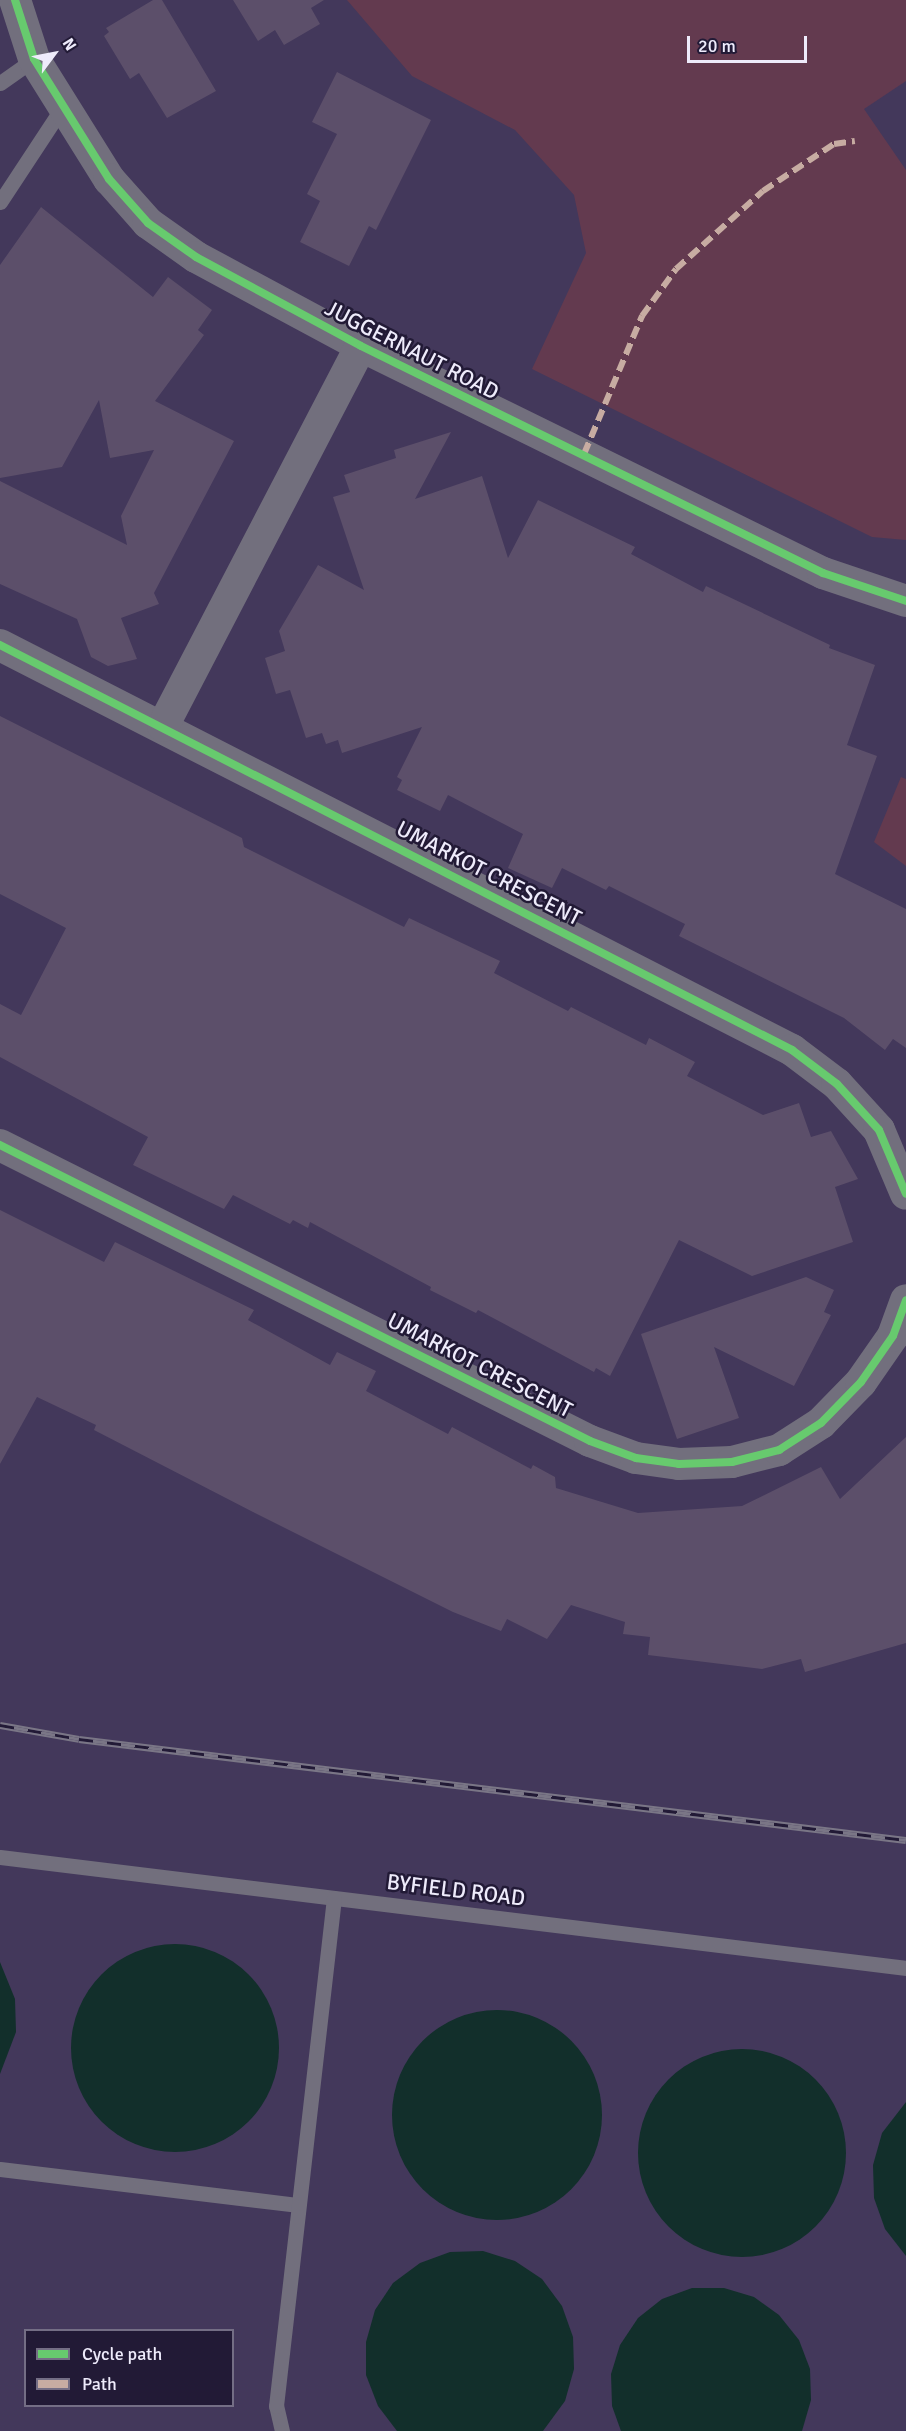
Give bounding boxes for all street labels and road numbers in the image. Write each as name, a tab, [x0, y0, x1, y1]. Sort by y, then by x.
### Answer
street label: JUGGERNAUT ROAD	[321, 295, 503, 405]
street label: UMARKOT CRESCENT	[392, 815, 586, 931]
street label: UMARKOT CRESCENT	[383, 1307, 577, 1423]
street label: BYFIELD ROAD	[385, 1868, 527, 1912]

